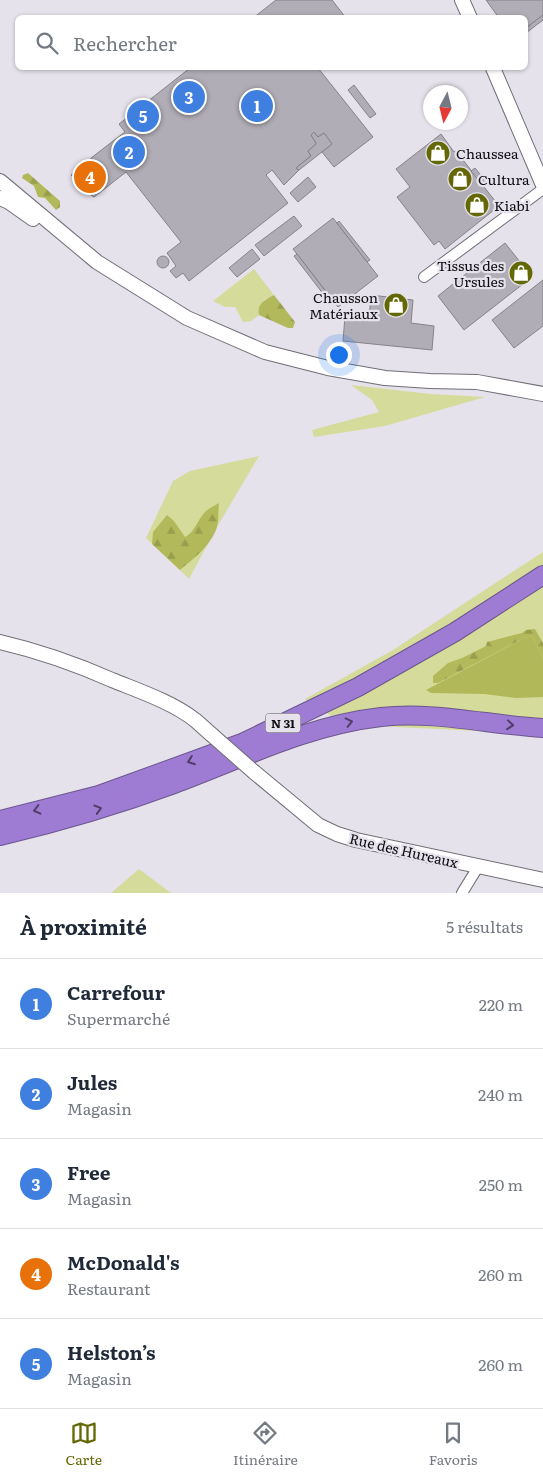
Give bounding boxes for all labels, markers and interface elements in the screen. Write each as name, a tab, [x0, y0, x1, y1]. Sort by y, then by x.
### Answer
search box	[15, 15, 528, 70]
icon: search	[33, 29, 61, 57]
text: Rechercher	[73, 29, 177, 57]
pin: 3	[173, 78, 205, 116]
north arrow	[423, 85, 468, 130]
pin: 1	[241, 87, 273, 125]
pin: 5	[127, 97, 159, 135]
pin: 2	[113, 133, 145, 171]
shop icon: Chaussea	[425, 140, 451, 166]
place label: Chaussea	[456, 143, 519, 163]
pin: 4	[74, 158, 106, 196]
shop icon: Cultura	[447, 166, 473, 192]
place label: Cultura	[478, 169, 530, 189]
shop icon: Kiabi	[464, 192, 490, 218]
place label: Kiabi	[494, 195, 530, 215]
place label: Tissus des Ursules	[437, 255, 504, 291]
shop icon: Tissus des Ursules	[508, 260, 534, 286]
place label: Chausson Matériaux	[309, 287, 378, 323]
shop icon: Chausson Matériaux	[383, 292, 409, 318]
your location	[326, 342, 352, 368]
road number: N 31	[266, 714, 300, 732]
one-way arrow	[344, 717, 353, 728]
one-way arrow	[507, 719, 515, 730]
one-way arrow	[188, 755, 196, 765]
one-way arrow	[32, 804, 41, 815]
one-way arrow	[93, 805, 101, 815]
street label: Rue des Hureaux	[348, 828, 460, 872]
text: À proximité	[20, 910, 147, 941]
text: 5 résultats	[446, 914, 523, 938]
text: Carrefour	[67, 978, 165, 1006]
text: 1	[33, 992, 39, 1016]
text: 220 m	[479, 992, 523, 1016]
text: Supermarché	[67, 1006, 170, 1030]
text: Jules	[67, 1068, 117, 1096]
text: 2	[32, 1082, 40, 1106]
text: 240 m	[478, 1082, 523, 1106]
text: Magasin	[67, 1096, 132, 1120]
text: Free	[67, 1158, 111, 1186]
text: 3	[32, 1172, 40, 1196]
text: 250 m	[479, 1172, 523, 1196]
text: Magasin	[67, 1186, 132, 1210]
text: McDonald's	[67, 1248, 179, 1276]
text: 4	[31, 1262, 41, 1286]
text: 260 m	[478, 1262, 523, 1286]
text: Restaurant	[67, 1276, 151, 1300]
text: Helston’s	[67, 1338, 156, 1366]
text: 5	[32, 1352, 40, 1376]
text: 260 m	[478, 1352, 523, 1376]
text: Magasin	[67, 1366, 132, 1390]
tab: Carte	[66, 1419, 102, 1469]
tab: Itinéraire	[233, 1419, 298, 1469]
tab: Favoris	[429, 1419, 477, 1469]

